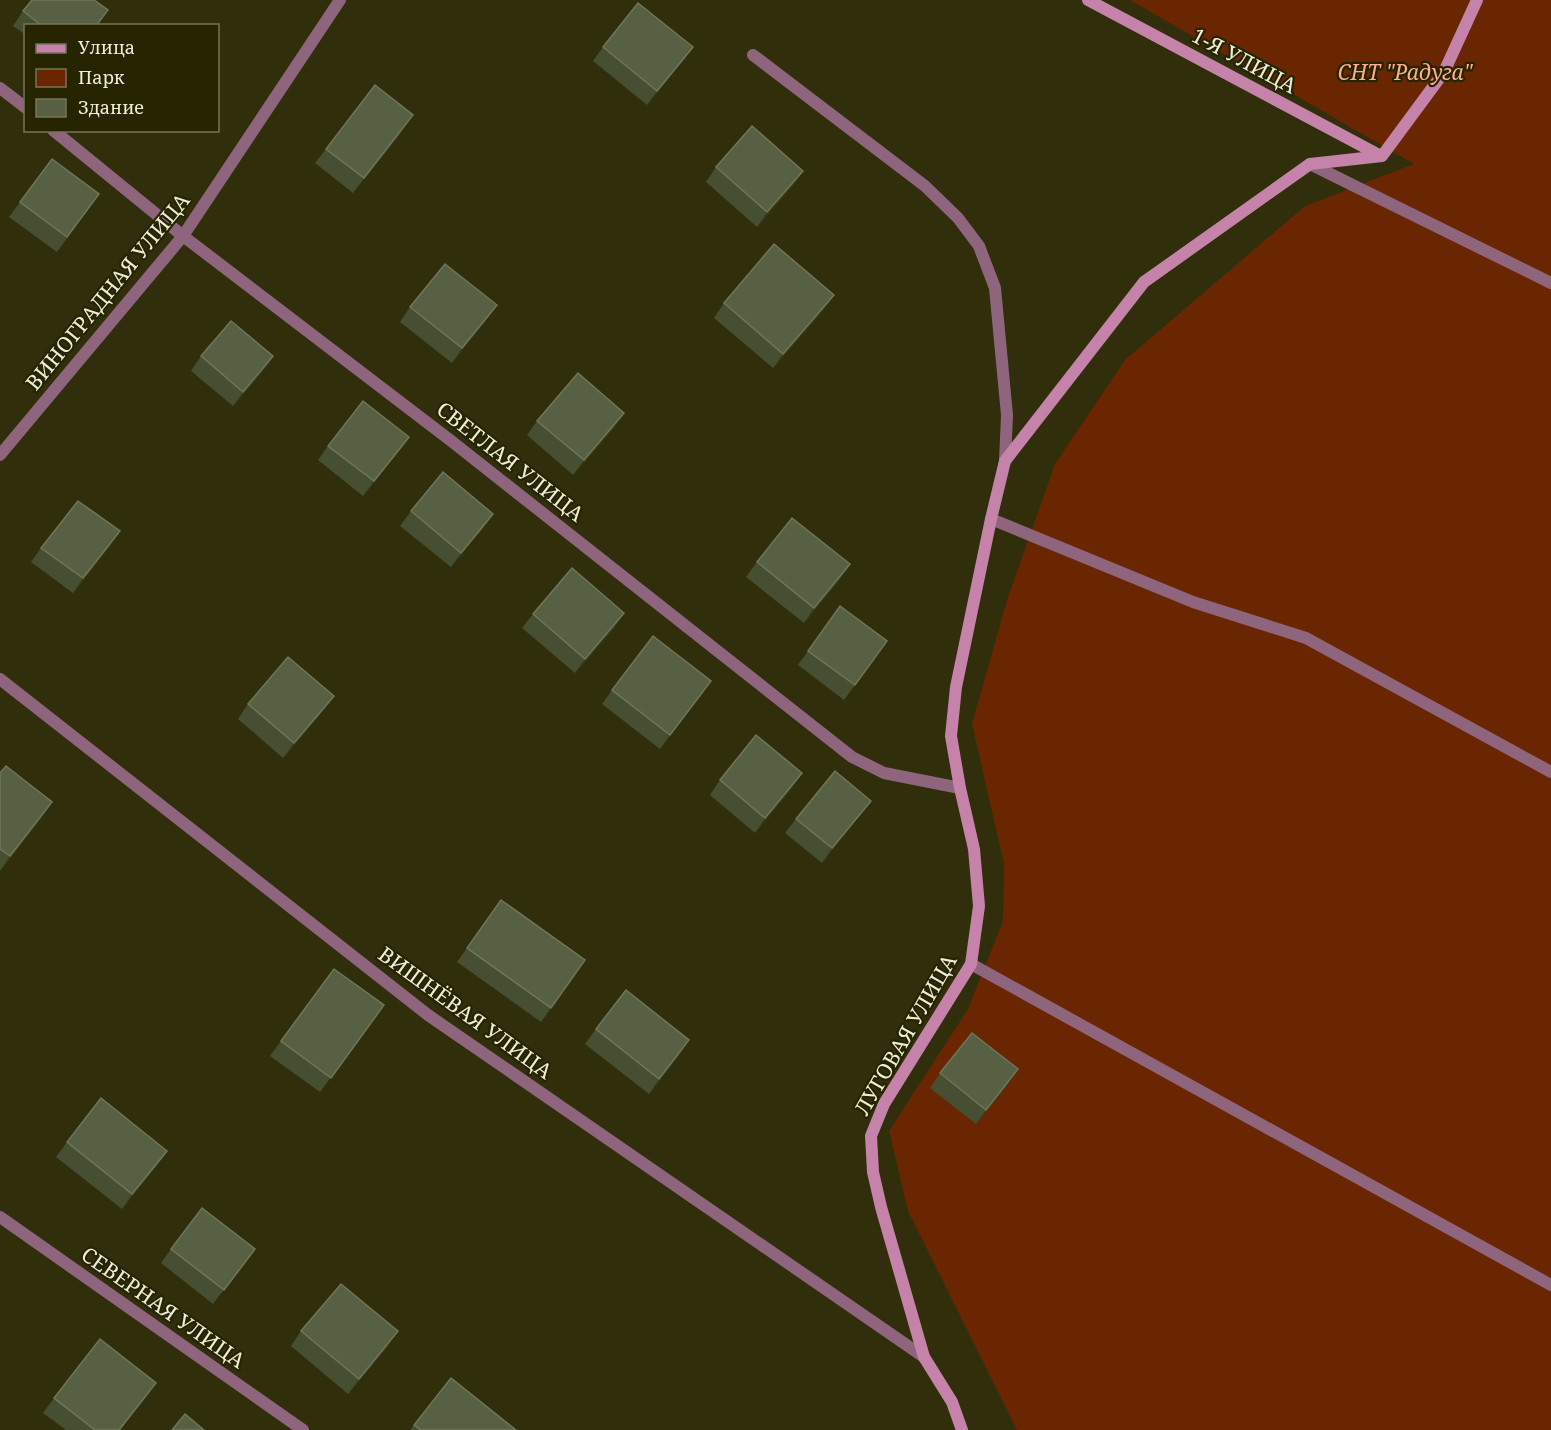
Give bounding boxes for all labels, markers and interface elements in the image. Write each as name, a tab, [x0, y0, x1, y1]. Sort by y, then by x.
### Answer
street label: 1-Я УЛИЦА	[1187, 21, 1302, 100]
legend	[24, 24, 219, 132]
text: Улица	[78, 35, 135, 59]
park label: СНТ "Радуга"	[1338, 58, 1474, 86]
text: Парк	[78, 65, 125, 89]
text: Здание	[78, 95, 144, 119]
street label: ВИНОГРАДНАЯ УЛИЦА	[19, 187, 196, 396]
street label: СВЕТЛАЯ УЛИЦА	[431, 395, 590, 528]
street label: ВИШНЁВАЯ УЛИЦА	[373, 940, 558, 1085]
street label: ЛУГОВАЯ УЛИЦА	[848, 949, 963, 1120]
street label: СЕВЕРНАЯ УЛИЦА	[76, 1240, 251, 1374]

